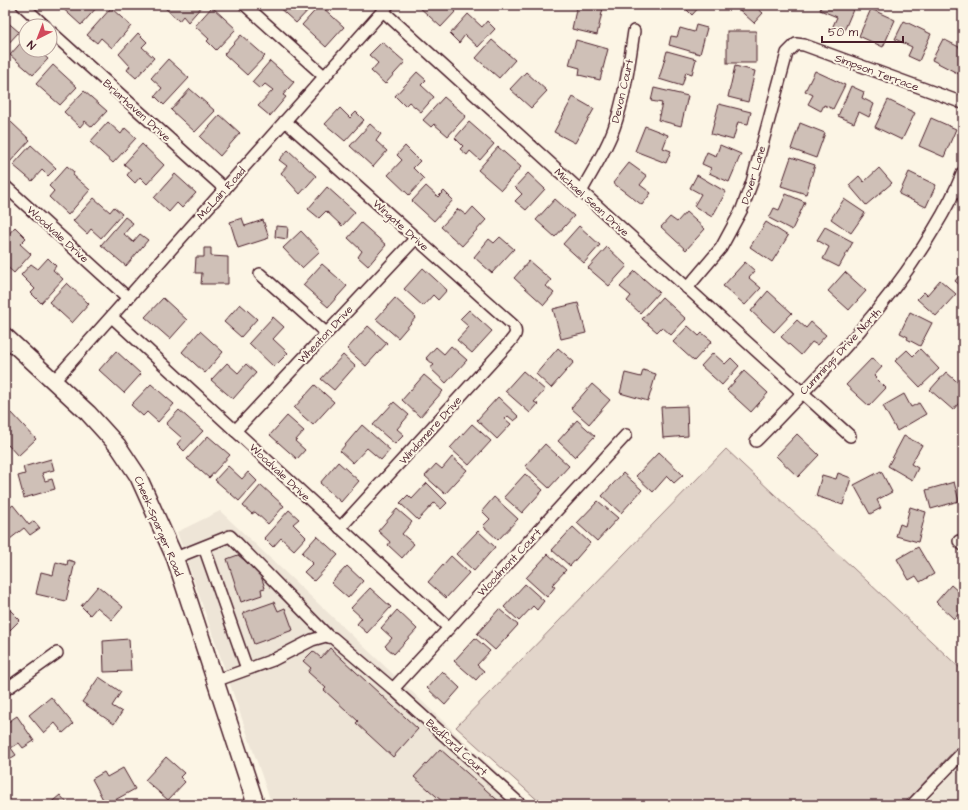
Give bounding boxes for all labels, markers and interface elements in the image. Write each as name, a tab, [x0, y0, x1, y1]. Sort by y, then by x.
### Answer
north arrow	[18, 18, 58, 58]
scale bar	[822, 18, 903, 44]
text: 50 m	[828, 24, 859, 41]
text: N	[24, 37, 39, 53]
street label: Simpson Terrace	[833, 50, 921, 95]
street label: Devon Court	[608, 57, 637, 124]
street label: Briarhaven Drive	[100, 76, 174, 145]
street label: Dover Lane	[738, 144, 769, 206]
street label: McLain Road	[194, 163, 249, 223]
street label: Michael Sean Drive	[551, 165, 632, 240]
street label: Wingate Drive	[369, 196, 432, 255]
street label: Woodvale Drive	[24, 203, 92, 266]
street label: Wheaton Drive	[295, 302, 356, 367]
street label: Cummings Drive North	[796, 304, 886, 399]
street label: Windomere Drive	[396, 393, 465, 468]
street label: Woodvale Drive	[246, 440, 313, 505]
street label: Cheek-Sparger Road	[130, 474, 187, 579]
street label: Woodmont Court	[474, 525, 545, 599]
street label: Bedford Court	[423, 716, 491, 780]

